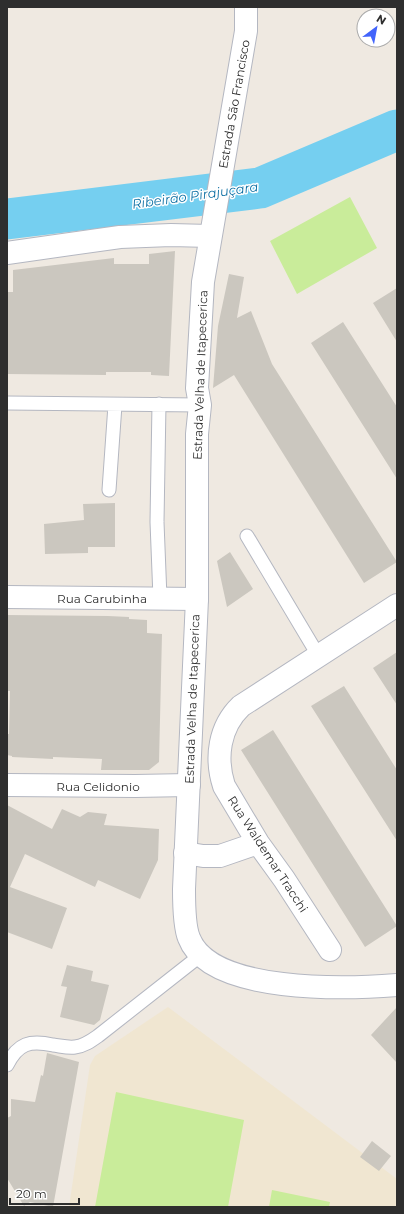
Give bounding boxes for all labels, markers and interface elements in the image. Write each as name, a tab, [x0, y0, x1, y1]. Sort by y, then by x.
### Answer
north arrow	[356, 8, 396, 48]
text: N	[374, 11, 389, 28]
street label: Estrada São Francisco	[215, 38, 253, 170]
water label: Ribeirão Pirajuçara	[131, 178, 259, 212]
street label: Estrada Velha de Itapecerica	[190, 290, 210, 460]
street label: Rua Carubinha	[57, 591, 147, 606]
street label: Estrada Velha de Itapecerica	[182, 614, 202, 784]
street label: Rua Celidonio	[56, 779, 140, 794]
street label: Rua Waldemar Tracchi	[225, 793, 311, 915]
scale bar	[10, 1180, 79, 1206]
text: 20 m	[16, 1186, 47, 1201]

